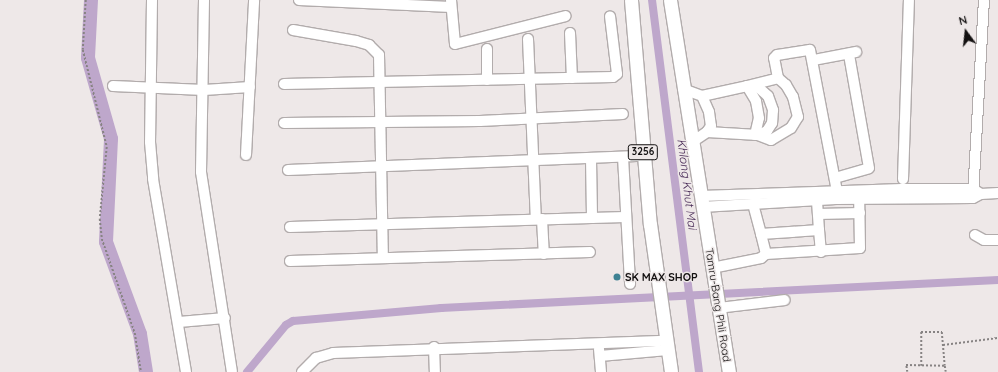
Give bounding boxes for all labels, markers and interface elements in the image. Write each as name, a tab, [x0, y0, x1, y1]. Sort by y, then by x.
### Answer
north arrow	[946, 12, 986, 52]
text: N	[957, 13, 969, 28]
water label: Khlong Khut Mai	[674, 138, 700, 230]
road number: 3256	[627, 144, 659, 160]
street label: Tamru-Bang Phli Road	[702, 247, 734, 363]
place label: SK MAX SHOP	[625, 270, 698, 284]
marker: SK MAX SHOP	[612, 272, 622, 282]

